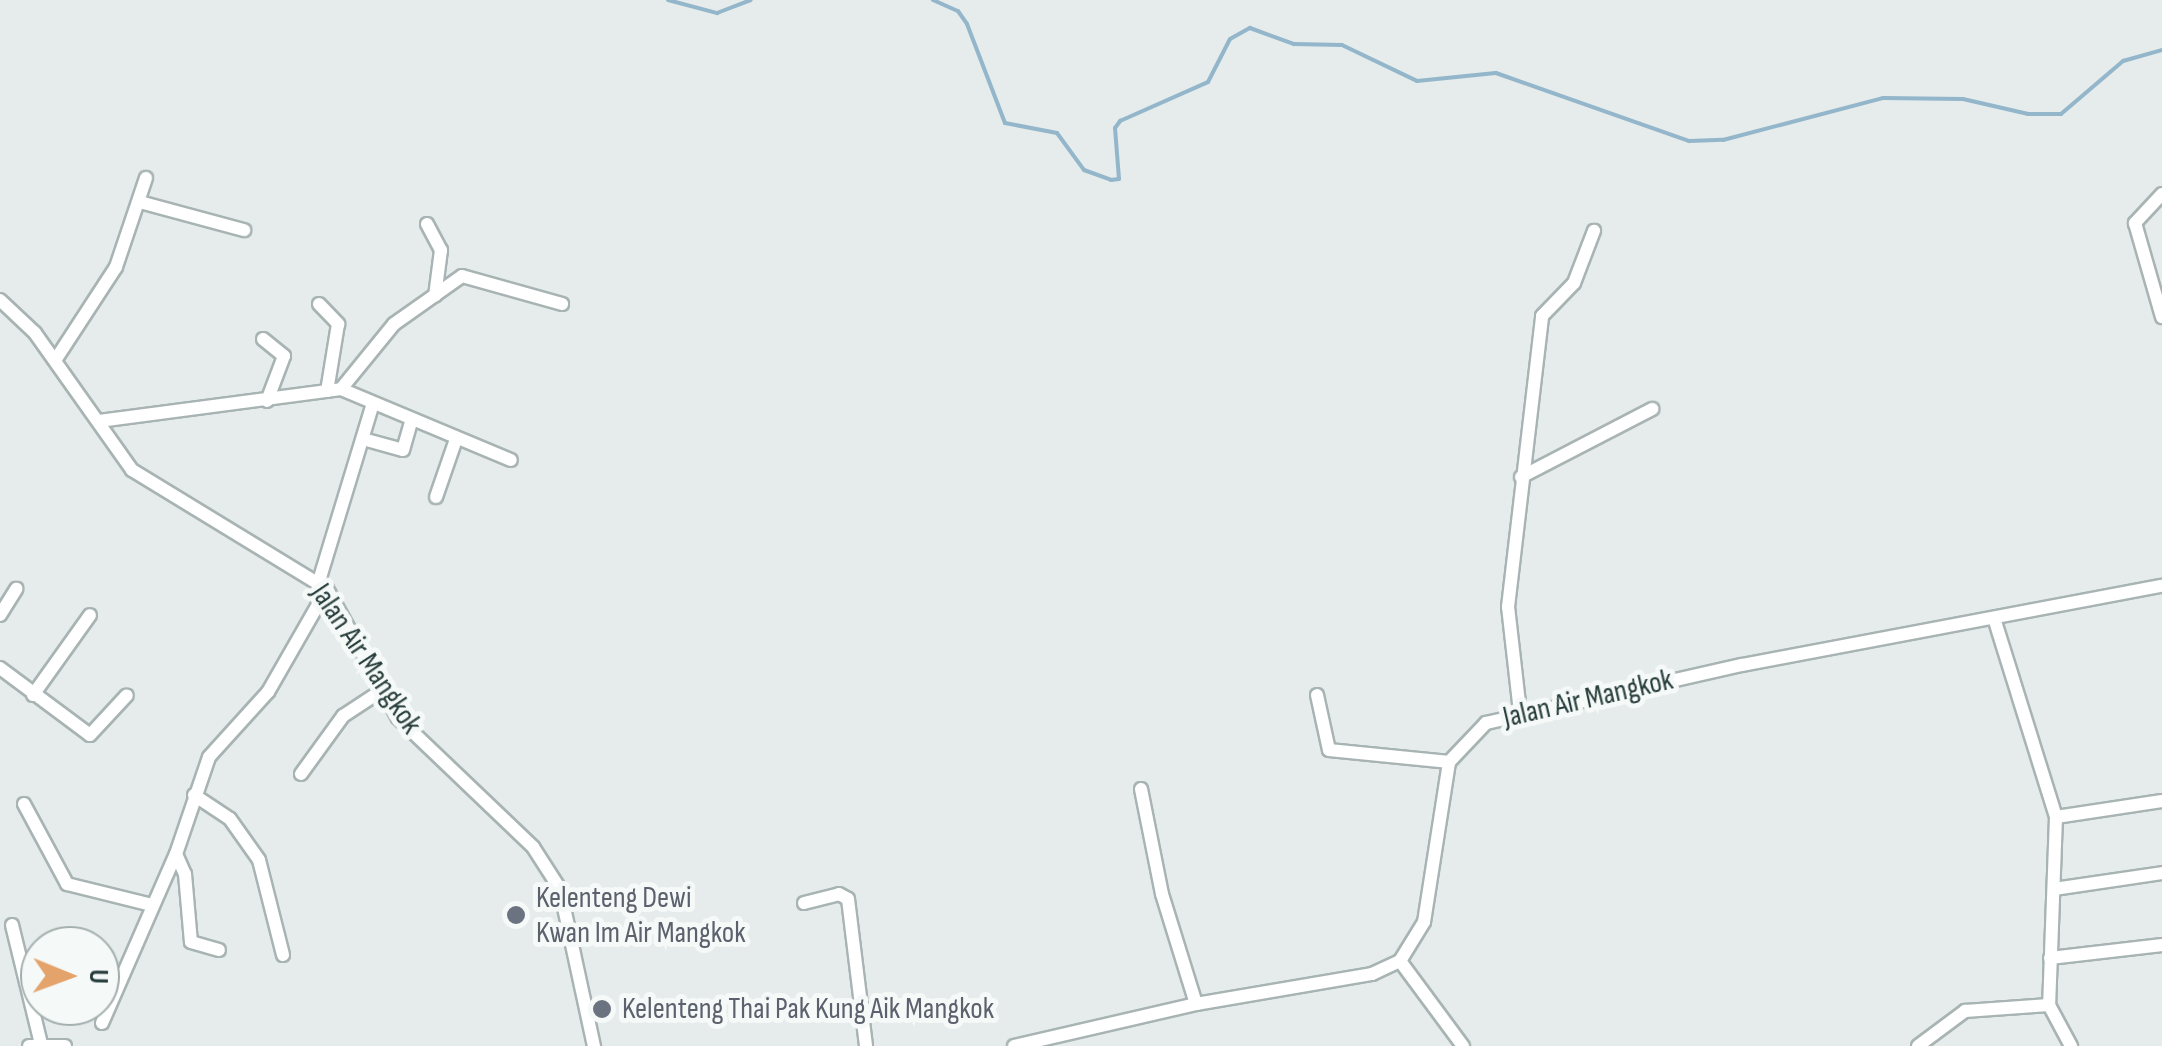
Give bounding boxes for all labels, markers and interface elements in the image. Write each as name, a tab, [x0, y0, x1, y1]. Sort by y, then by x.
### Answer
street label: Jalan Air Mangkok	[303, 577, 429, 741]
street label: Jalan Air Mangkok	[1500, 662, 1676, 736]
place label: Kelenteng Dewi Kwan Im Air Mangkok	[536, 880, 746, 950]
marker: Kelenteng Dewi Kwan Im Air Mangkok	[505, 904, 527, 926]
north arrow	[20, 926, 120, 1026]
text: U	[82, 969, 115, 984]
place label: Kelenteng Thai Pak Kung Aik Mangkok	[622, 991, 994, 1027]
marker: Kelenteng Thai Pak Kung Aik Mangkok	[591, 998, 613, 1020]

